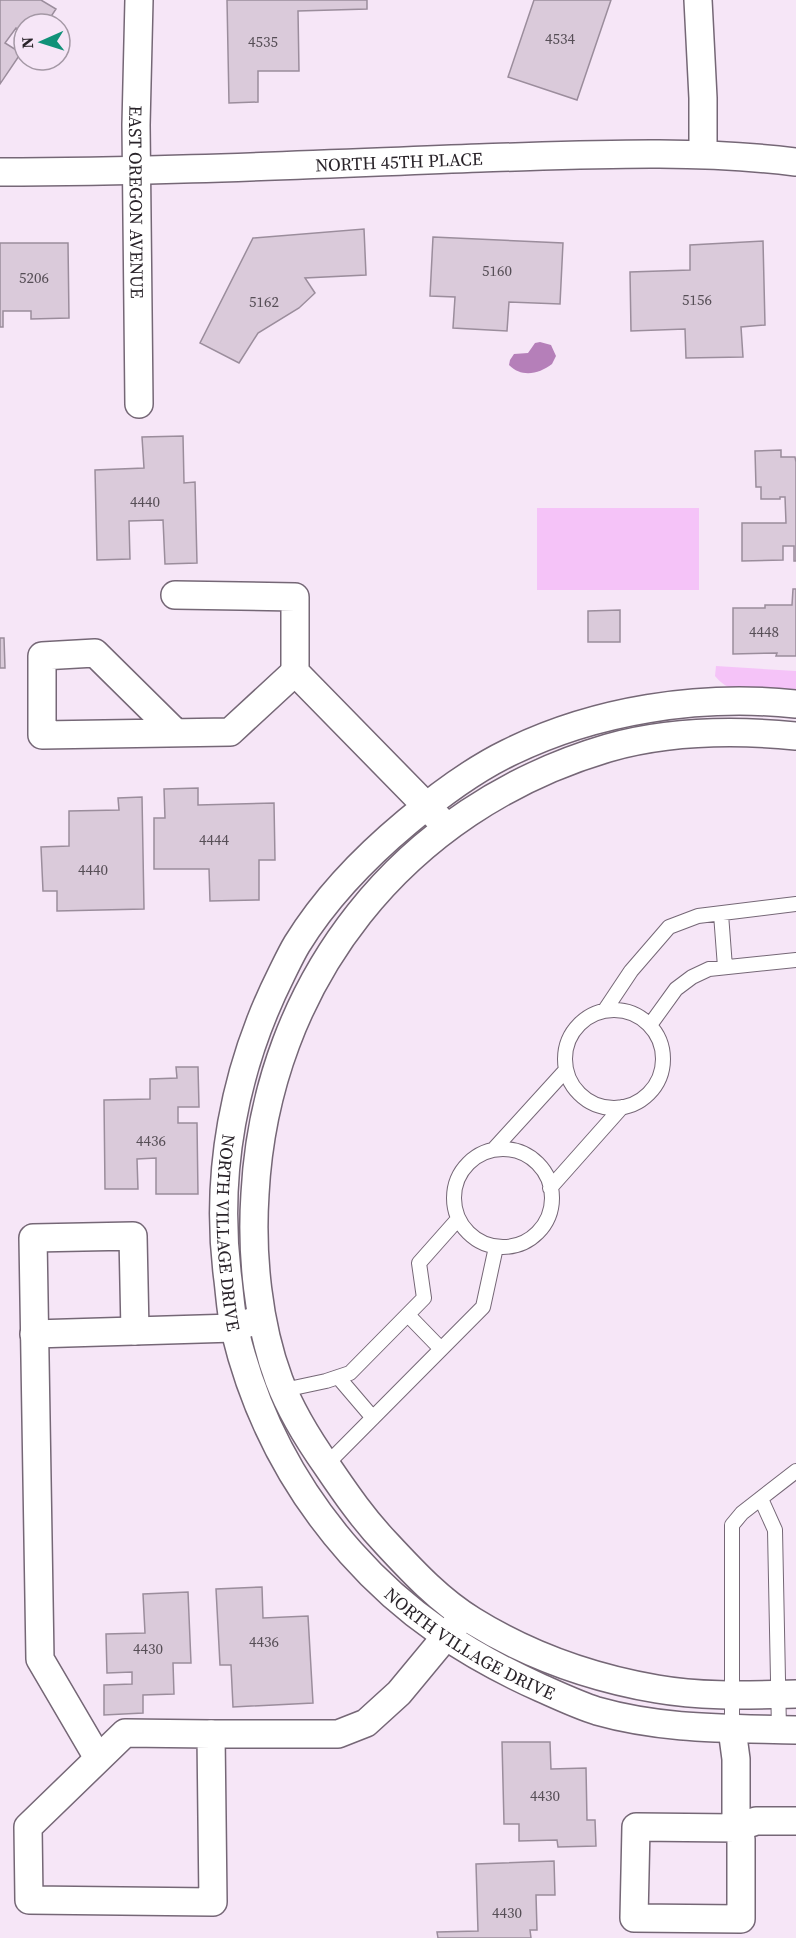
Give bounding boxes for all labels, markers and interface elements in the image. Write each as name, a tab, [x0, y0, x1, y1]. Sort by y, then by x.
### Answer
north arrow	[12, 12, 72, 72]
house number: 4534	[545, 28, 575, 49]
house number: 4535	[248, 31, 278, 52]
text: N	[16, 36, 38, 49]
street label: EAST OREGON AVENUE	[123, 105, 150, 299]
street label: NORTH 45TH PLACE	[315, 145, 483, 177]
house number: 5160	[482, 260, 512, 281]
house number: 5206	[19, 267, 49, 288]
house number: 5156	[682, 289, 712, 310]
house number: 5162	[249, 291, 279, 312]
house number: 4440	[130, 491, 160, 512]
house number: 4448	[749, 621, 779, 642]
house number: 4444	[199, 829, 229, 850]
house number: 4440	[78, 859, 108, 880]
house number: 4436	[136, 1130, 166, 1151]
street label: NORTH VILLAGE DRIVE	[211, 1133, 247, 1333]
street label: NORTH VILLAGE DRIVE	[379, 1581, 560, 1705]
house number: 4436	[249, 1631, 279, 1652]
house number: 4430	[133, 1638, 163, 1659]
house number: 4430	[530, 1785, 560, 1806]
house number: 4430	[492, 1902, 522, 1923]

